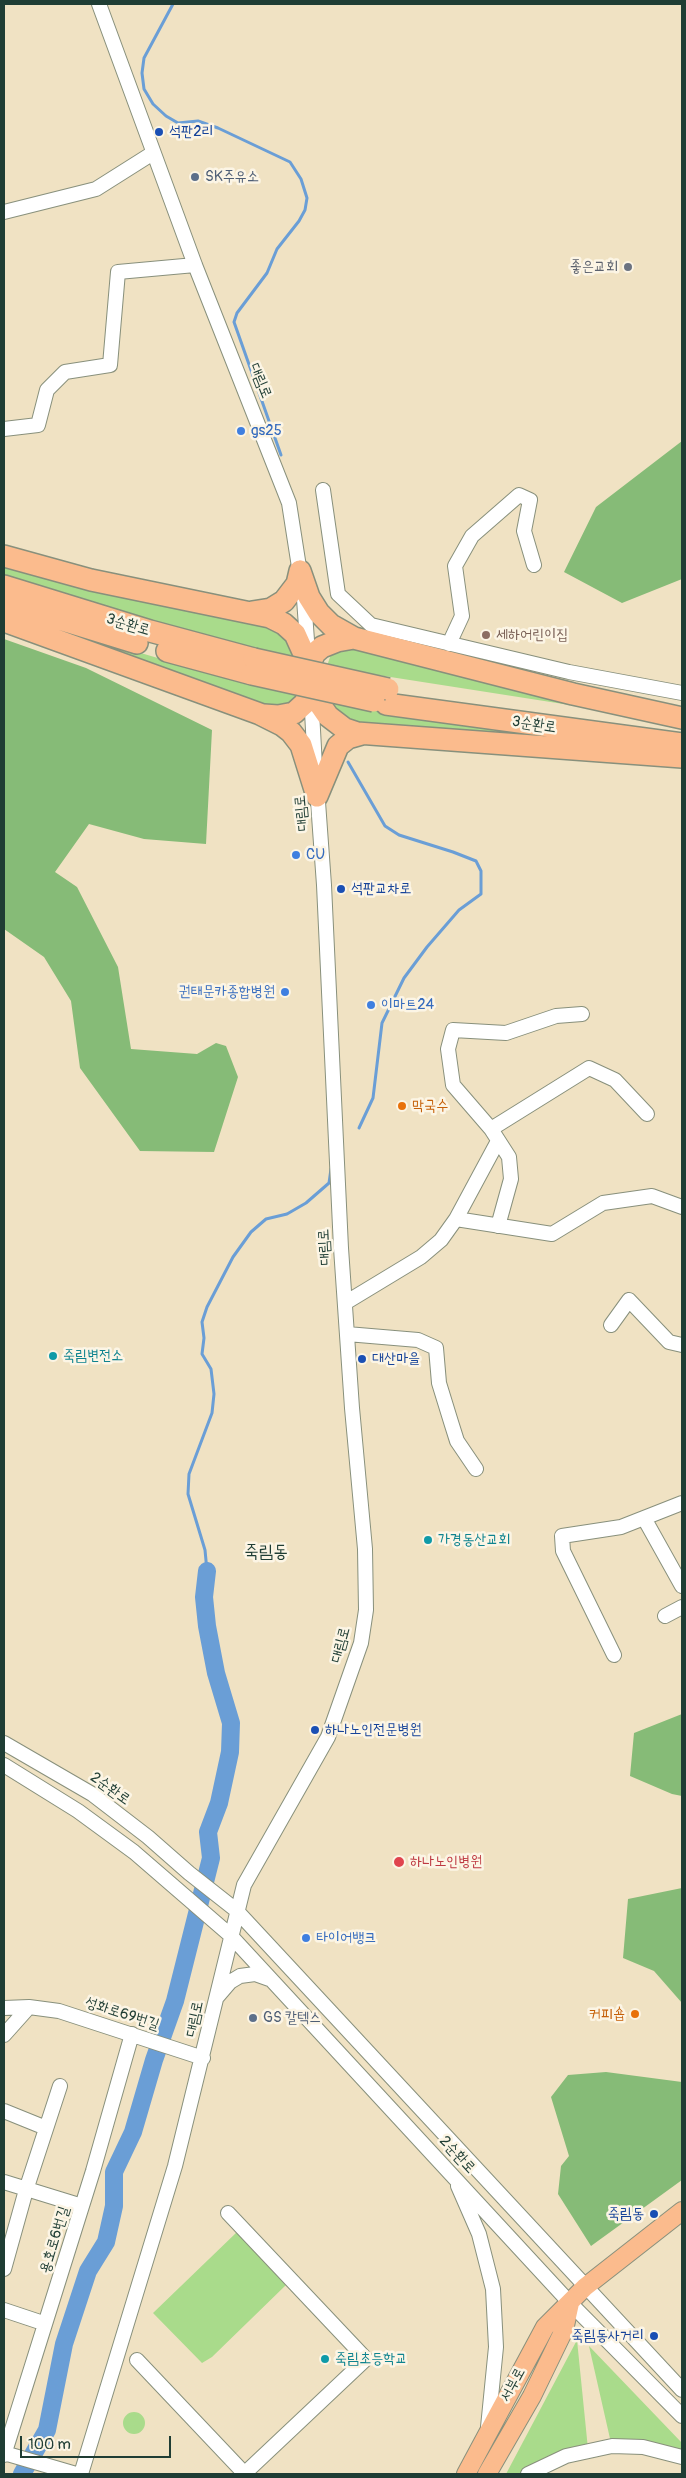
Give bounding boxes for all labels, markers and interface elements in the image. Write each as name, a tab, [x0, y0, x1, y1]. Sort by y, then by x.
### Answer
place label: 석판2리	[169, 123, 214, 141]
marker: 석판2리	[153, 126, 165, 138]
place label: SK주유소	[205, 168, 259, 186]
marker: SK주유소	[189, 171, 201, 183]
place label: 좋은교회	[570, 258, 618, 276]
marker: 좋은교회	[622, 261, 634, 273]
street label: 대림로	[245, 361, 275, 401]
place label: gs25	[251, 422, 282, 440]
marker: gs25	[235, 425, 247, 437]
street label: 3순환로	[104, 610, 152, 640]
place label: 세하어린이집	[496, 626, 568, 644]
marker: 세하어린이집	[480, 629, 492, 641]
street label: 3순환로	[511, 713, 557, 737]
street label: 대림로	[291, 794, 313, 832]
place label: CU	[306, 846, 325, 864]
marker: CU	[290, 849, 302, 861]
place label: 석판교차로	[351, 880, 411, 898]
marker: 석판교차로	[335, 883, 347, 895]
place label: 권태문카종합병원	[178, 983, 275, 1001]
marker: 권태문카종합병원	[279, 986, 291, 998]
place label: 이마트24	[381, 996, 434, 1014]
marker: 이마트24	[365, 999, 377, 1011]
place label: 막국수	[412, 1097, 448, 1115]
marker: 막국수	[396, 1100, 408, 1112]
street label: 대림로	[315, 1228, 335, 1266]
place label: 죽림변전소	[63, 1347, 123, 1365]
marker: 죽림변전소	[47, 1350, 59, 1362]
place label: 대산마을	[372, 1350, 420, 1368]
marker: 대산마을	[356, 1353, 368, 1365]
place label: 가경동산교회	[438, 1531, 510, 1549]
marker: 가경동산교회	[422, 1534, 434, 1546]
district label: 죽림동	[244, 1541, 288, 1563]
street label: 대림로	[328, 1625, 354, 1665]
place label: 하나노인전문병원	[325, 1721, 422, 1739]
marker: 하나노인전문병원	[309, 1724, 321, 1736]
street label: 2순환로	[87, 1769, 133, 1809]
place label: 하나노인병원	[410, 1853, 482, 1871]
marker: 하나노인병원	[392, 1855, 406, 1869]
place label: 타이어뱅크	[316, 1929, 376, 1947]
marker: 타이어뱅크	[300, 1932, 312, 1944]
street label: 성화로69번길	[83, 1994, 161, 2034]
street label: 대림로	[182, 1999, 208, 2039]
place label: 커피숍	[589, 2005, 625, 2023]
marker: 커피숍	[629, 2008, 641, 2020]
place label: GS 칼텍스	[263, 2009, 321, 2027]
marker: GS 칼텍스	[247, 2012, 259, 2024]
street label: 2순환로	[435, 2133, 479, 2177]
street label: 용호로6번길	[36, 2204, 74, 2276]
place label: 죽림동	[608, 2205, 644, 2223]
marker: 죽림동	[648, 2208, 660, 2220]
place label: 죽림동사거리	[572, 2327, 644, 2345]
marker: 죽림동사거리	[648, 2330, 660, 2342]
place label: 죽림초등학교	[335, 2350, 407, 2368]
marker: 죽림초등학교	[319, 2353, 331, 2365]
street label: 서부로	[497, 2365, 529, 2405]
scale bar	[22, 2426, 174, 2458]
text: 100 m	[28, 2435, 71, 2454]

